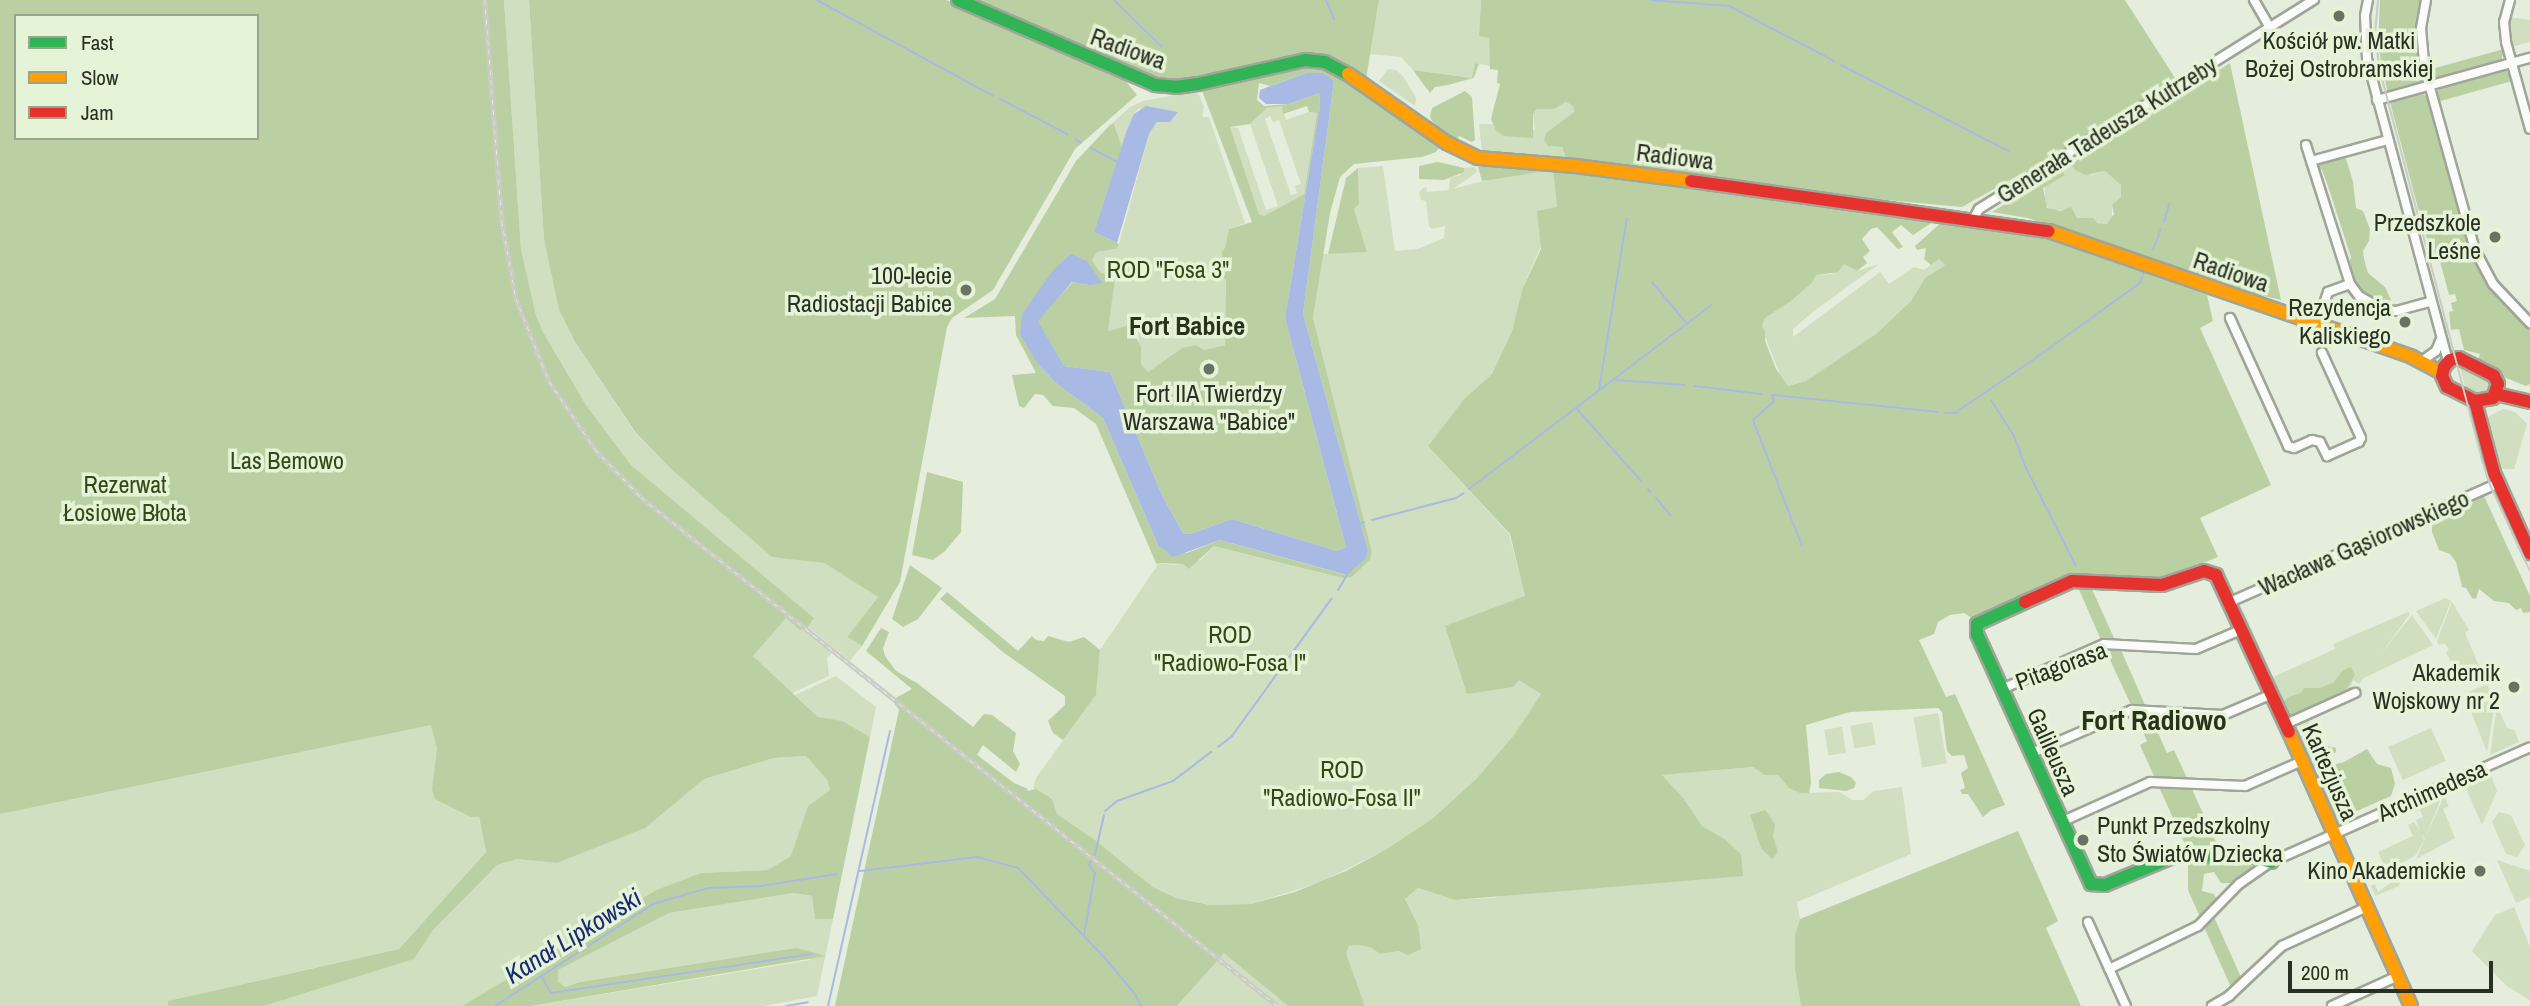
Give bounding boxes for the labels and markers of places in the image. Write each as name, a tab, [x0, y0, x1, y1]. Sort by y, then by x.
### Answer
marker: Kościół pw. Matki Bożej Ostrobramskiej	[2331, 8, 2347, 24]
place label: Kościół pw. Matki Bożej Ostrobramskiej	[2245, 27, 2433, 83]
place label: Przedszkole Leśne	[2374, 209, 2481, 265]
marker: Przedszkole Leśne	[2487, 229, 2503, 245]
place label: 100-lecie Radiostacji Babice	[787, 262, 952, 318]
marker: 100-lecie Radiostacji Babice	[958, 282, 974, 298]
place label: Rezydencja Kaliskiego	[2288, 294, 2391, 350]
marker: Rezydencja Kaliskiego	[2397, 314, 2413, 330]
marker: Fort IIA Twierdzy Warszawa "Babice"	[1201, 361, 1217, 377]
place label: Fort IIA Twierdzy Warszawa "Babice"	[1123, 380, 1295, 436]
place label: Akademik Wojskowy nr 2	[2372, 659, 2500, 715]
marker: Akademik Wojskowy nr 2	[2506, 679, 2522, 695]
place label: Punkt Przedszkolny Sto Światów Dziecka	[2097, 812, 2283, 868]
marker: Punkt Przedszkolny Sto Światów Dziecka	[2075, 832, 2091, 848]
place label: Kino Akademickie	[2306, 857, 2466, 885]
marker: Kino Akademickie	[2472, 863, 2488, 879]

